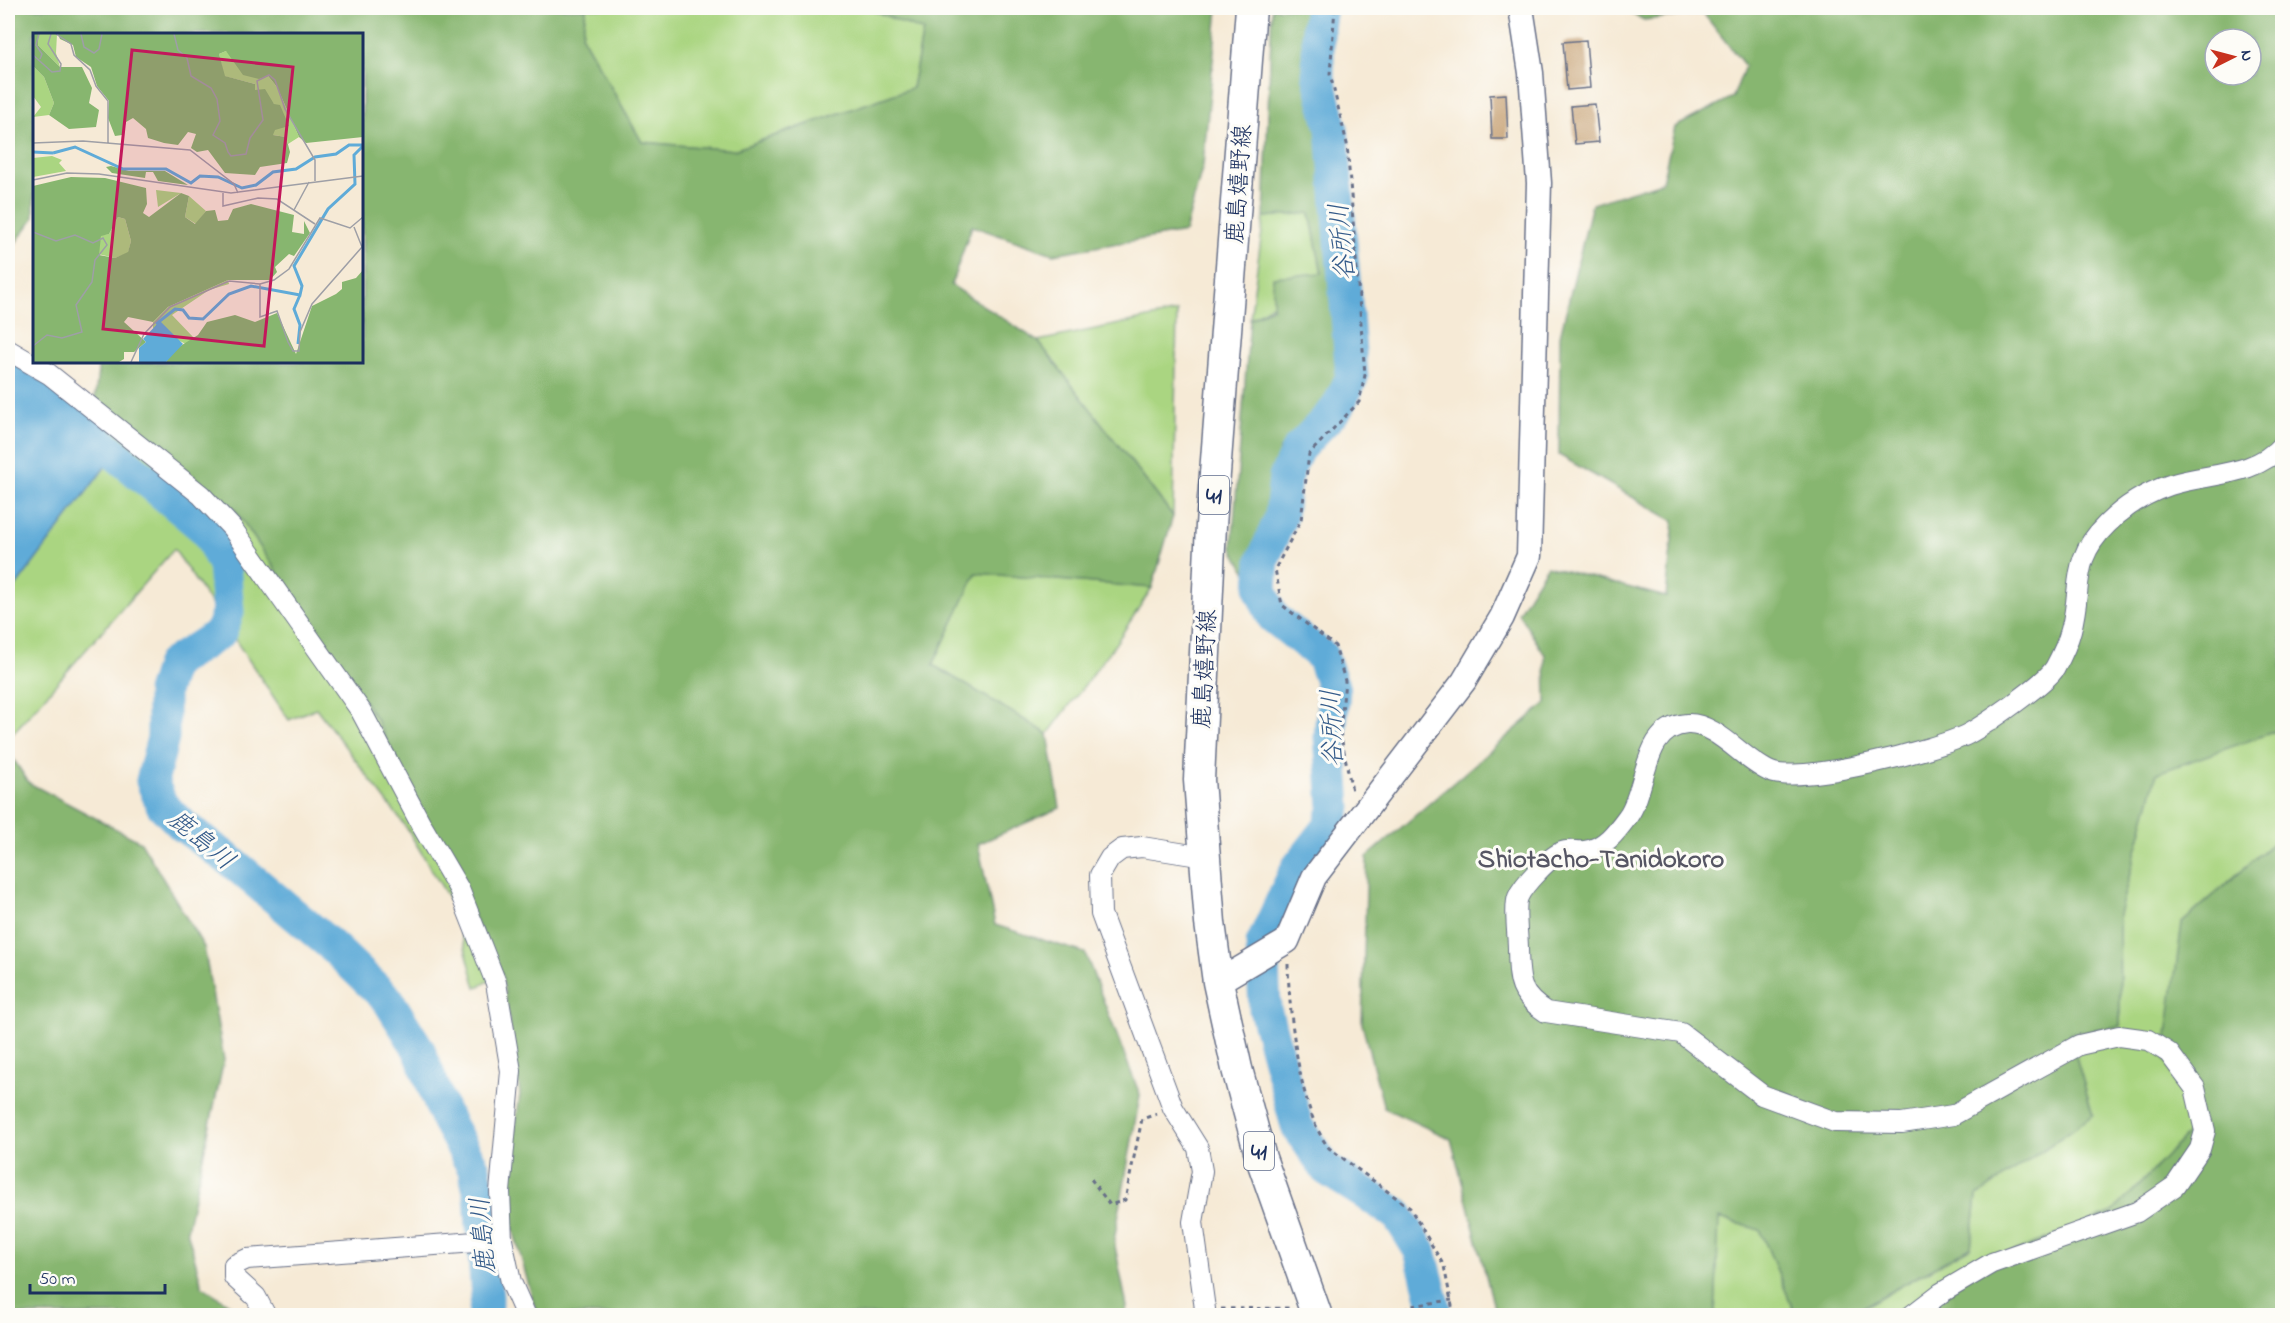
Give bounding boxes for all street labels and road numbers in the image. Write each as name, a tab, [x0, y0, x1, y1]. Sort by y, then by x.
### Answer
street label: 鹿島嬉野線	[1219, 123, 1262, 245]
road number: 41	[1199, 476, 1229, 514]
street label: 鹿島嬉野線	[1186, 608, 1227, 730]
road number: 41	[1244, 1132, 1274, 1170]

